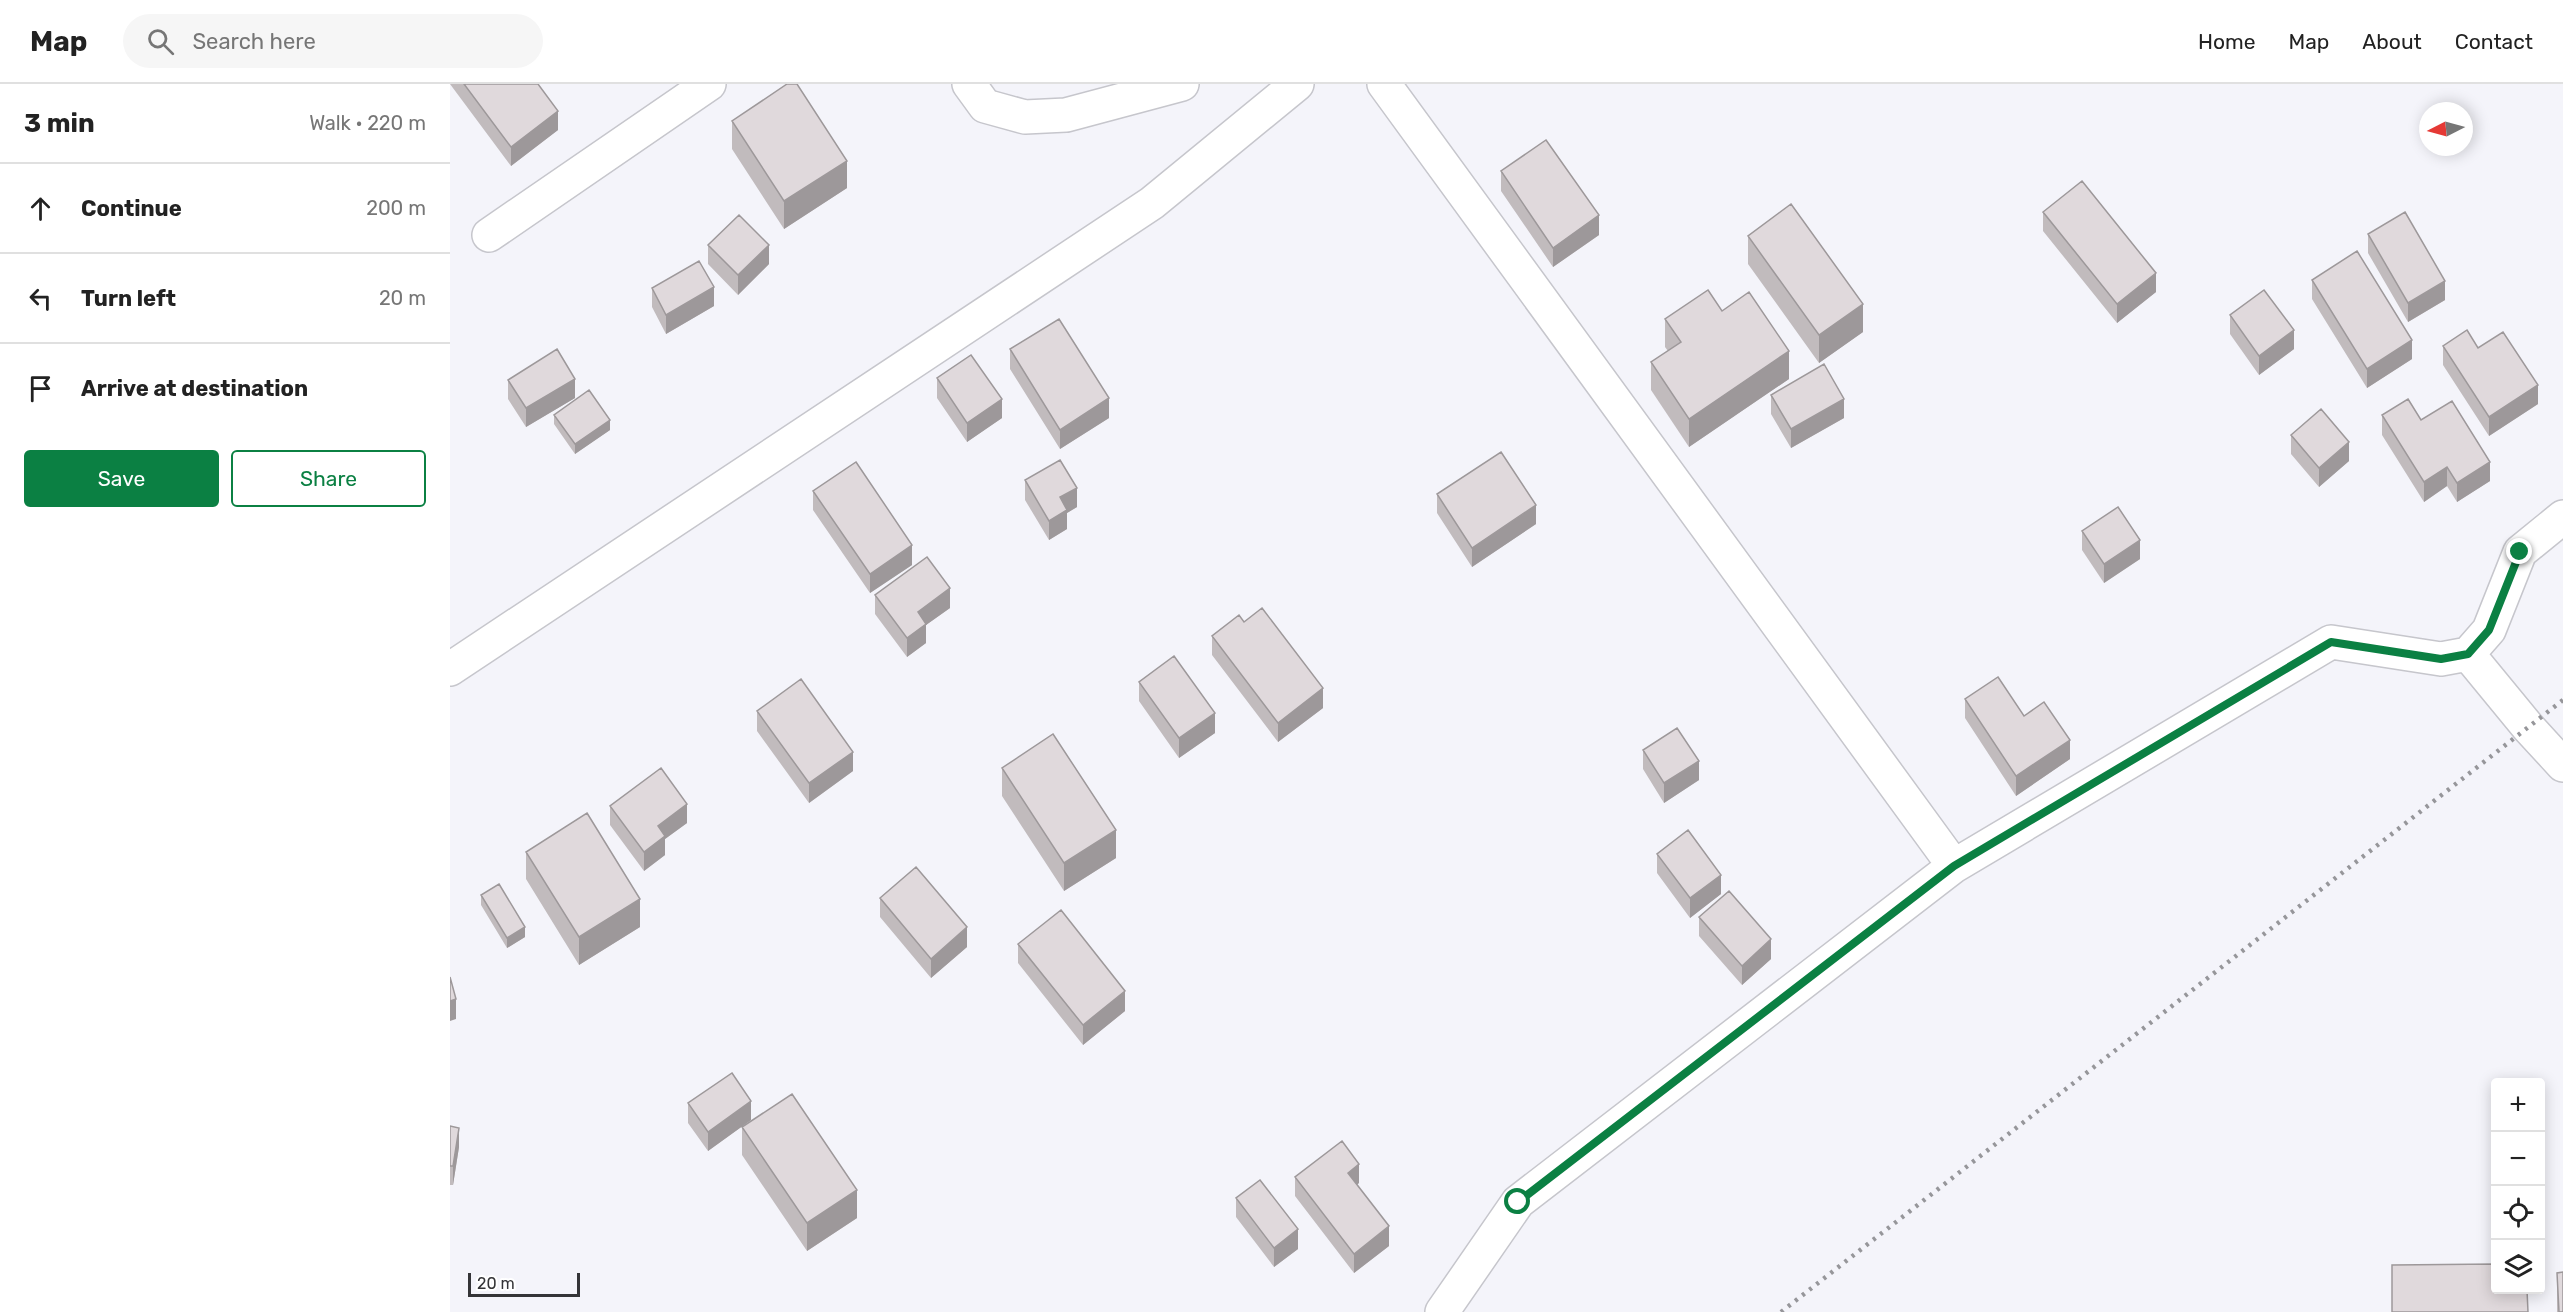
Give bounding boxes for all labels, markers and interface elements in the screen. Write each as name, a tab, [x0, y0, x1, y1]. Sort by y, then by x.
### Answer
search box	[123, 14, 543, 68]
text: Map	[30, 25, 87, 58]
icon: search	[144, 25, 177, 58]
text: Search here	[192, 28, 316, 55]
text: Home	[2198, 29, 2255, 54]
text: Map	[2288, 29, 2329, 54]
text: About	[2362, 29, 2422, 54]
text: Contact	[2455, 29, 2533, 54]
north arrow	[2419, 102, 2473, 156]
text: 3 min	[24, 108, 95, 139]
text: Walk · 220 m	[309, 111, 426, 135]
icon: ahead	[24, 192, 57, 225]
text: Continue	[81, 195, 182, 222]
text: 200 m	[366, 196, 426, 220]
icon: left	[24, 282, 57, 315]
text: Turn left	[81, 285, 176, 312]
text: 20 m	[379, 286, 426, 310]
icon: arrive	[24, 372, 57, 405]
text: Arrive at destination	[81, 375, 308, 402]
button: Save	[24, 450, 219, 507]
button: Share	[231, 450, 426, 507]
route end	[2506, 538, 2532, 564]
map controls	[2491, 1078, 2545, 1294]
button: +	[2491, 1078, 2545, 1132]
button: −	[2491, 1132, 2545, 1186]
button: locate	[2491, 1186, 2545, 1240]
route start	[1504, 1188, 1530, 1214]
button: layers	[2491, 1240, 2545, 1294]
scale bar	[468, 1270, 580, 1298]
text: 20 m	[477, 1274, 515, 1293]

